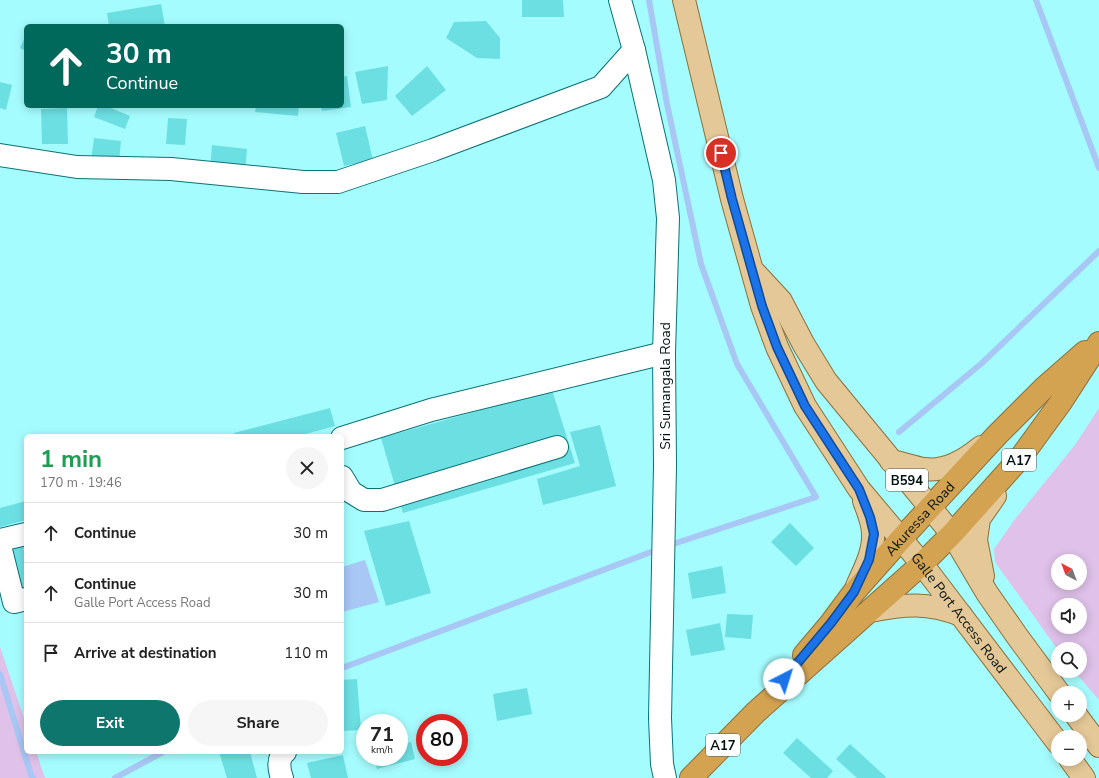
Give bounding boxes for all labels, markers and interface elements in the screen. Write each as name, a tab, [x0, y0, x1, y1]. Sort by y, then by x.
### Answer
text: 30 m	[106, 35, 172, 73]
icon: ahead	[40, 40, 92, 92]
text: Continue	[106, 71, 178, 95]
pin	[704, 136, 738, 170]
icon: arrive	[710, 142, 732, 164]
street label: Sri Sumangala Road	[656, 322, 675, 450]
text: 1 min	[40, 443, 102, 475]
button: close	[286, 447, 328, 489]
road number: A17	[1002, 449, 1036, 471]
road number: B594	[886, 469, 928, 491]
text: 170 m · 19:46	[40, 474, 122, 492]
street label: Akuressa Road	[881, 478, 959, 560]
icon: ahead	[40, 522, 62, 544]
text: Continue	[74, 523, 136, 543]
text: 30 m	[293, 523, 328, 543]
street label: Galle Port Access Road	[906, 549, 1011, 677]
north arrow	[1051, 554, 1087, 590]
map controls	[1051, 554, 1087, 766]
text: Continue	[74, 574, 136, 594]
icon: ahead	[40, 582, 62, 604]
text: 30 m	[293, 583, 328, 603]
text: Galle Port Access Road	[74, 594, 210, 612]
button: sound	[1051, 598, 1087, 634]
icon: arrive	[40, 642, 62, 664]
button: search	[1051, 642, 1087, 678]
text: Arrive at destination	[74, 643, 217, 663]
text: 110 m	[284, 643, 328, 663]
position arrow	[763, 658, 805, 700]
button: +	[1051, 686, 1087, 722]
button: Exit	[40, 700, 180, 746]
button: Share	[188, 700, 328, 746]
speed limit sign: 80	[416, 714, 468, 766]
text: 71	[370, 721, 394, 748]
button: −	[1051, 730, 1087, 766]
road number: A17	[706, 734, 740, 756]
text: km/h	[371, 743, 393, 757]

